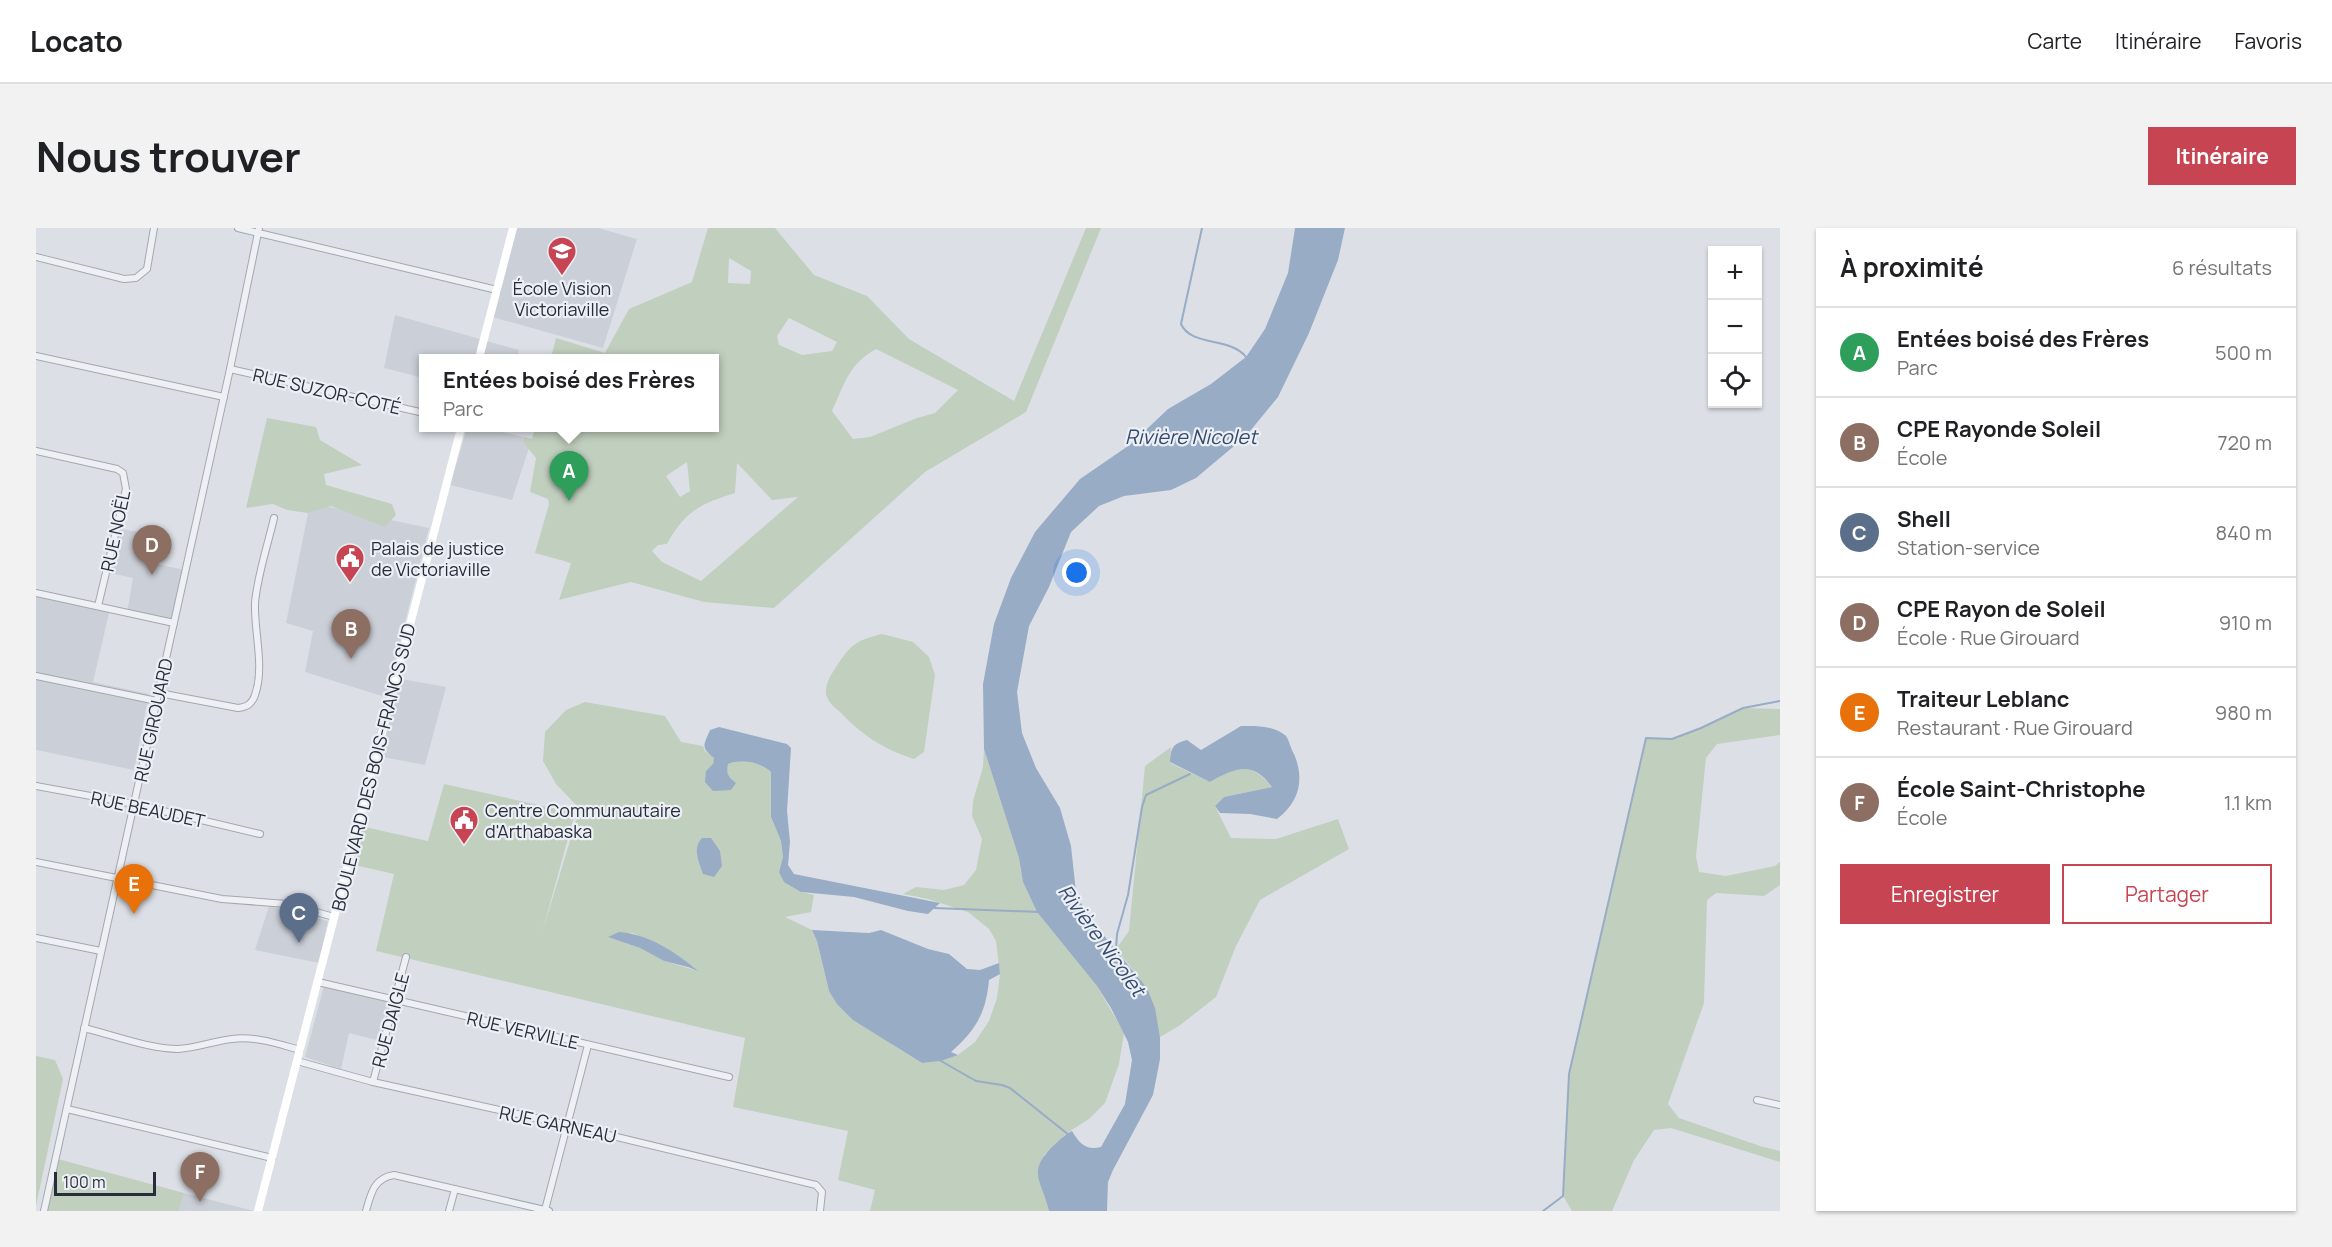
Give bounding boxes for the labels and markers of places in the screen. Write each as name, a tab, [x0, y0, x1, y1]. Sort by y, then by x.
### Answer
school or university icon: École Vision Victoriaville	[546, 235, 578, 277]
place label: École Vision Victoriaville	[513, 276, 611, 321]
pin: A	[550, 452, 588, 501]
pin: D	[132, 526, 172, 575]
place label: Palais de justice de Victoriaville	[371, 536, 504, 581]
public building icon: Palais de justice de Victoriaville	[334, 542, 366, 584]
pin: B	[332, 610, 370, 659]
place label: Centre Communautaire d'Arthabaska	[485, 798, 681, 843]
public building icon: Centre Communautaire d'Arthabaska	[448, 804, 480, 846]
pin: E	[114, 864, 154, 914]
pin: C	[280, 894, 318, 943]
pin: F	[180, 1152, 220, 1202]

